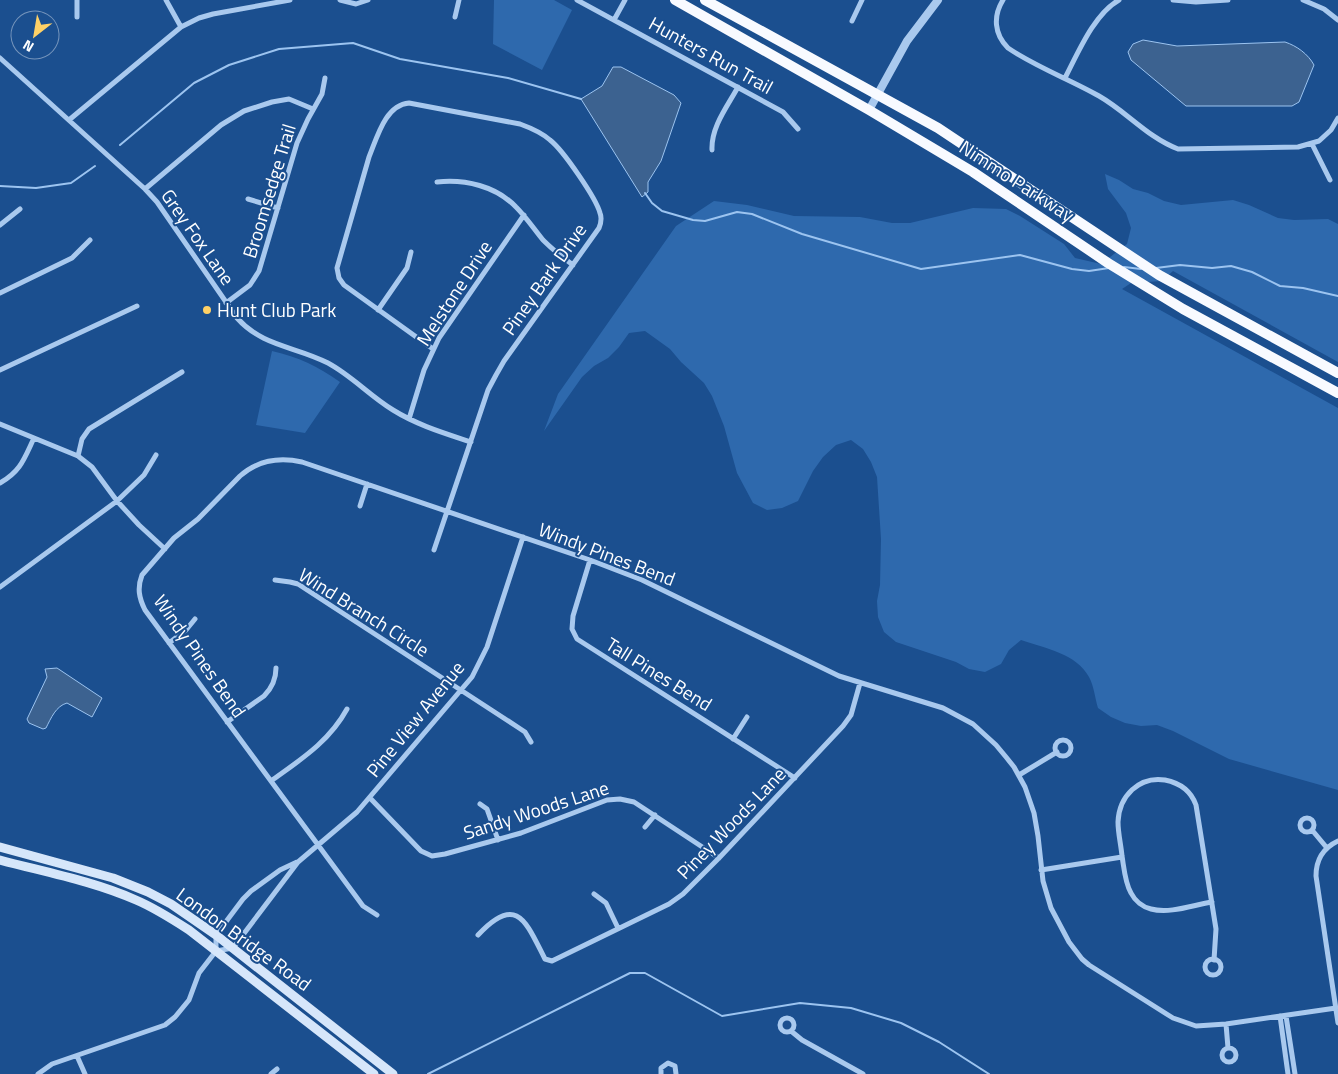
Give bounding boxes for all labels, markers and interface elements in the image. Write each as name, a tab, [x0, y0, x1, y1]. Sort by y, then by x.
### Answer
street label: Hunters Run Trail	[644, 8, 779, 101]
north arrow	[10, 10, 60, 60]
text: N	[18, 35, 38, 58]
street label: Broomsedge Trail	[234, 120, 303, 262]
street label: Nimmo Parkway	[954, 132, 1081, 229]
street label: Grey Fox Lane	[155, 183, 242, 291]
street label: Piney Bark Drive	[494, 217, 593, 341]
street label: Melstone Drive	[408, 234, 499, 351]
place label: Hunt Club Park	[217, 295, 336, 324]
marker: Hunt Club Park	[201, 304, 213, 316]
street label: Windy Pines Bend	[535, 514, 680, 593]
street label: Wind Branch Circle	[293, 560, 435, 663]
street label: Windy Pines Bend	[147, 588, 254, 723]
street label: Tall Pines Bend	[600, 629, 718, 718]
street label: Pine View Avenue	[359, 654, 471, 783]
street label: Piney Woods Lane	[669, 760, 792, 885]
street label: Sandy Woods Lane	[459, 772, 612, 847]
street label: London Bridge Road	[171, 880, 318, 998]

